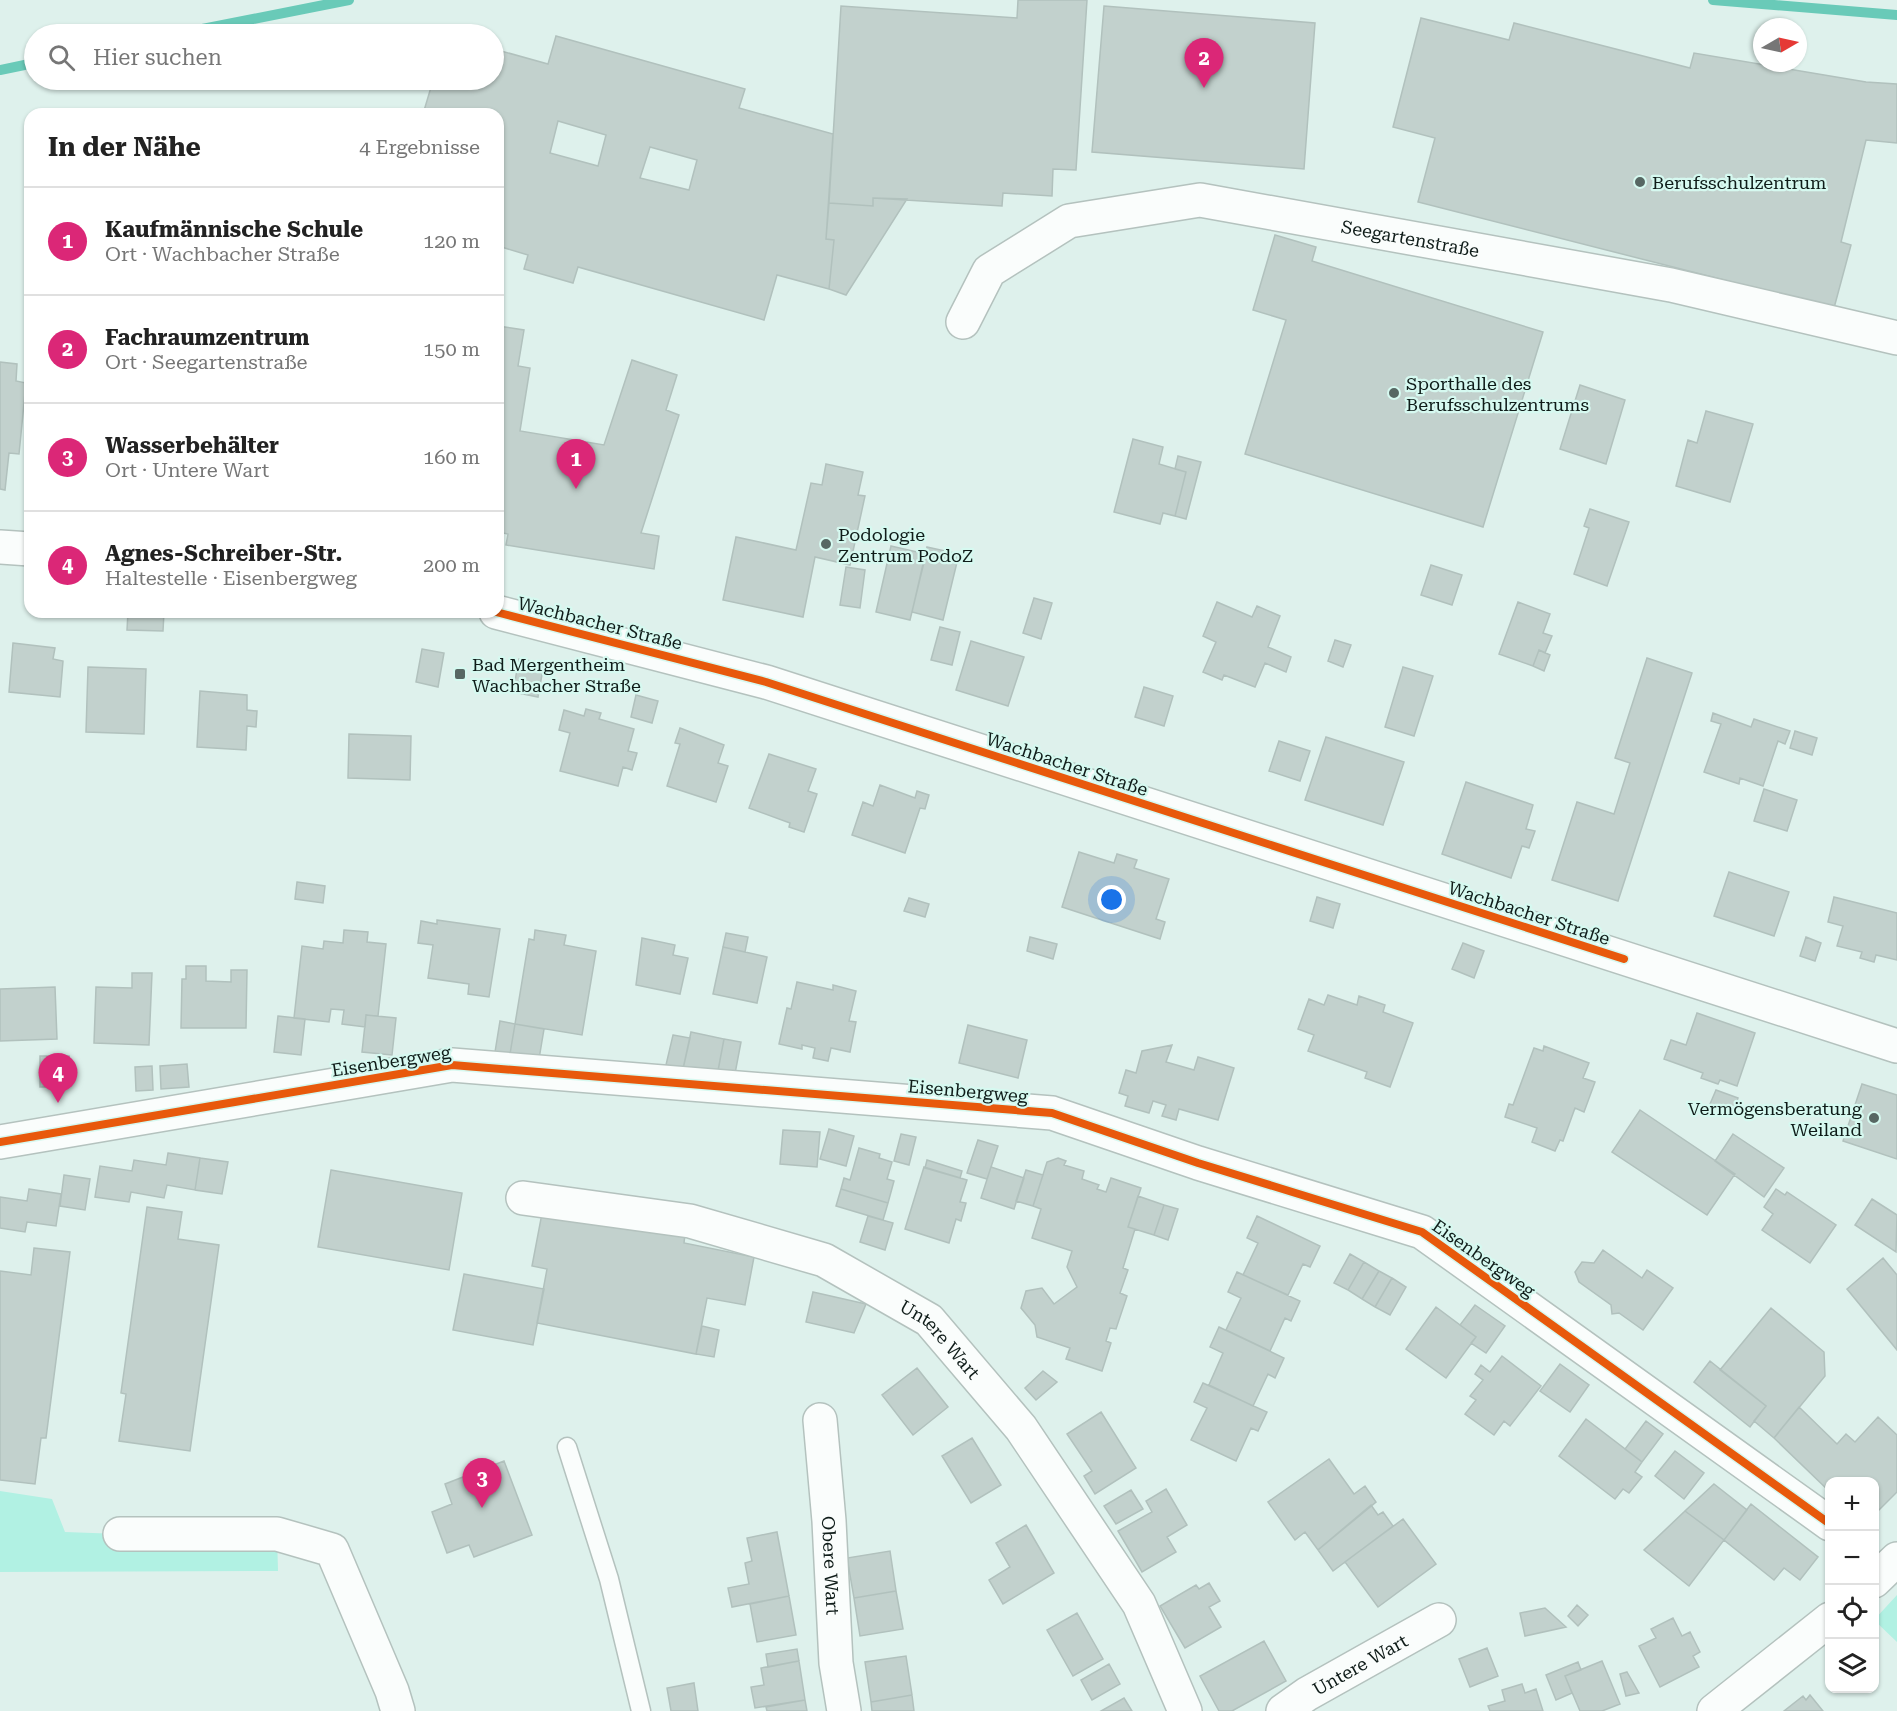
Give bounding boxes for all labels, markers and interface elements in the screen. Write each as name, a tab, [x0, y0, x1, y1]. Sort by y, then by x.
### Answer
north arrow	[1753, 18, 1807, 72]
search box	[24, 24, 504, 90]
pin: 2	[1184, 38, 1224, 88]
icon: search	[45, 41, 78, 74]
text: Hier suchen	[93, 45, 222, 70]
text: In der Nähe	[48, 132, 201, 162]
text: 4 Ergebnisse	[359, 135, 480, 159]
place label: Berufsschulzentrum	[1652, 172, 1826, 193]
marker: Berufsschulzentrum	[1633, 175, 1647, 189]
street label: Seegartenstraße	[1340, 215, 1481, 261]
text: Kaufmännische Schule	[105, 217, 363, 242]
text: 1	[62, 229, 73, 253]
text: 120 m	[423, 229, 480, 253]
text: Ort · Wachbacher Straße	[105, 242, 340, 266]
text: Fachraumzentrum	[105, 325, 310, 350]
text: 2	[62, 337, 73, 361]
text: 150 m	[423, 337, 480, 361]
text: Ort · Seegartenstraße	[105, 350, 308, 374]
place label: Sporthalle des Berufsschulzentrums	[1406, 373, 1589, 415]
marker: Sporthalle des Berufsschulzentrums	[1387, 386, 1401, 400]
text: Wasserbehälter	[105, 433, 279, 458]
pin: 1	[556, 440, 596, 489]
text: 3	[62, 445, 73, 469]
text: 160 m	[423, 445, 480, 469]
text: Ort · Untere Wart	[105, 458, 269, 482]
place label: Podologie Zentrum PodoZ	[838, 524, 973, 566]
marker: Podologie Zentrum PodoZ	[819, 537, 833, 551]
text: Agnes-Schreiber-Str.	[105, 541, 342, 566]
text: 4	[62, 553, 73, 577]
text: 200 m	[423, 553, 480, 577]
text: Haltestelle · Eisenbergweg	[105, 566, 357, 590]
street label: Wachbacher Straße	[515, 592, 685, 654]
place label: Bad Mergentheim Wachbacher Straße	[472, 654, 641, 696]
marker: Bad Mergentheim Wachbacher Straße	[453, 667, 467, 681]
street label: Wachbacher Straße	[983, 728, 1151, 800]
street label: Wachbacher Straße	[1445, 877, 1613, 949]
your location	[1097, 885, 1126, 914]
street label: Eisenbergweg	[330, 1041, 453, 1081]
pin: 4	[38, 1054, 78, 1103]
street label: Eisenbergweg	[907, 1075, 1030, 1107]
place label: Vermögensberatung Weiland	[1688, 1098, 1863, 1140]
marker: Vermögensberatung Weiland	[1867, 1111, 1881, 1125]
street label: Eisenbergweg	[1429, 1215, 1540, 1302]
street label: Untere Wart	[896, 1295, 985, 1383]
pin: 3	[462, 1458, 502, 1508]
map controls	[1825, 1477, 1879, 1693]
button: +	[1825, 1477, 1879, 1531]
street label: Obere Wart	[818, 1516, 844, 1616]
button: −	[1825, 1531, 1879, 1585]
button: locate	[1825, 1585, 1879, 1639]
street label: Untere Wart	[1309, 1629, 1411, 1699]
button: layers	[1825, 1639, 1879, 1693]

